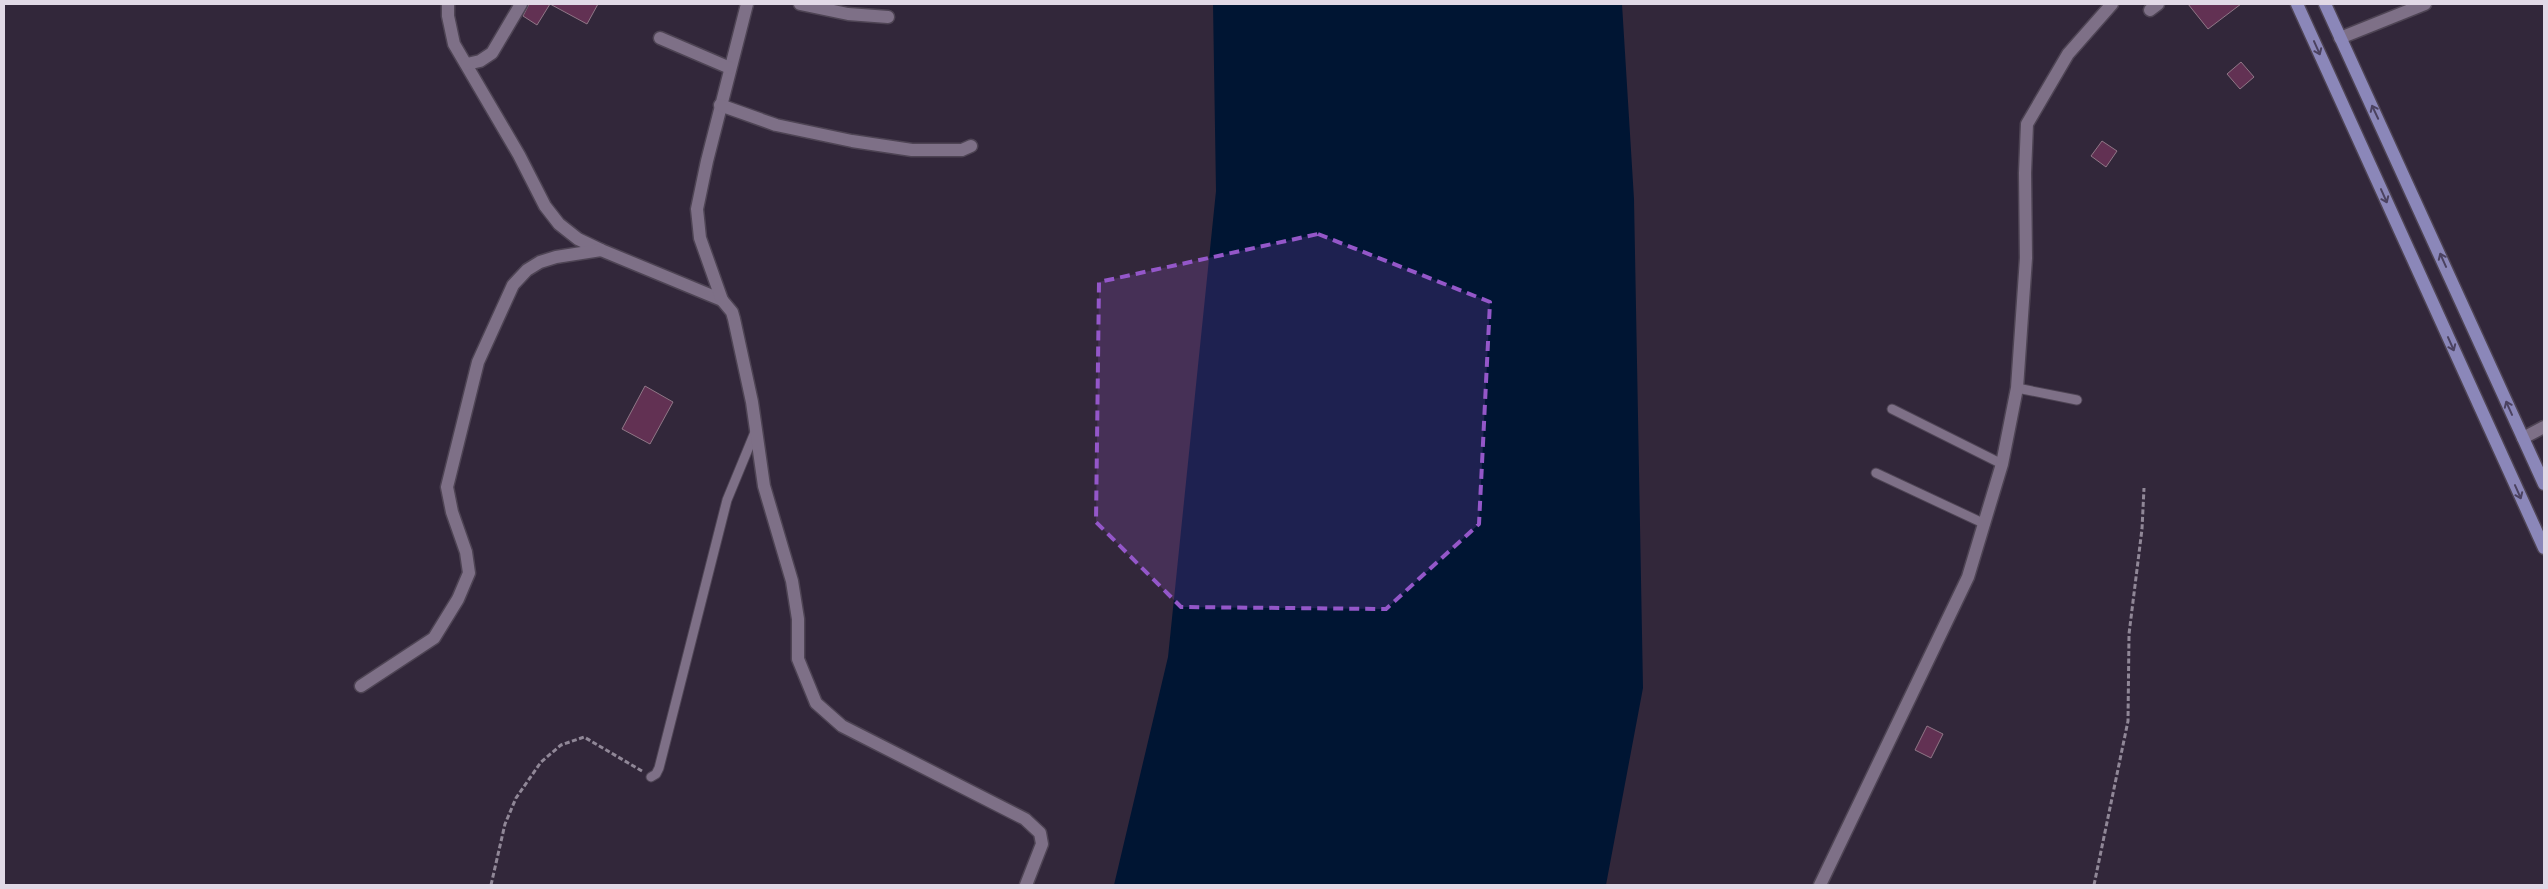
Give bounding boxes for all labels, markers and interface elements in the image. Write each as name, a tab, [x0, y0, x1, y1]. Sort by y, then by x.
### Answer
one-way arrow	[2313, 40, 2323, 55]
one-way arrow	[2369, 105, 2379, 120]
one-way arrow	[2380, 188, 2390, 203]
one-way arrow	[2438, 253, 2447, 268]
one-way arrow	[2447, 336, 2457, 351]
one-way arrow	[2504, 401, 2514, 416]
one-way arrow	[2513, 484, 2523, 499]

